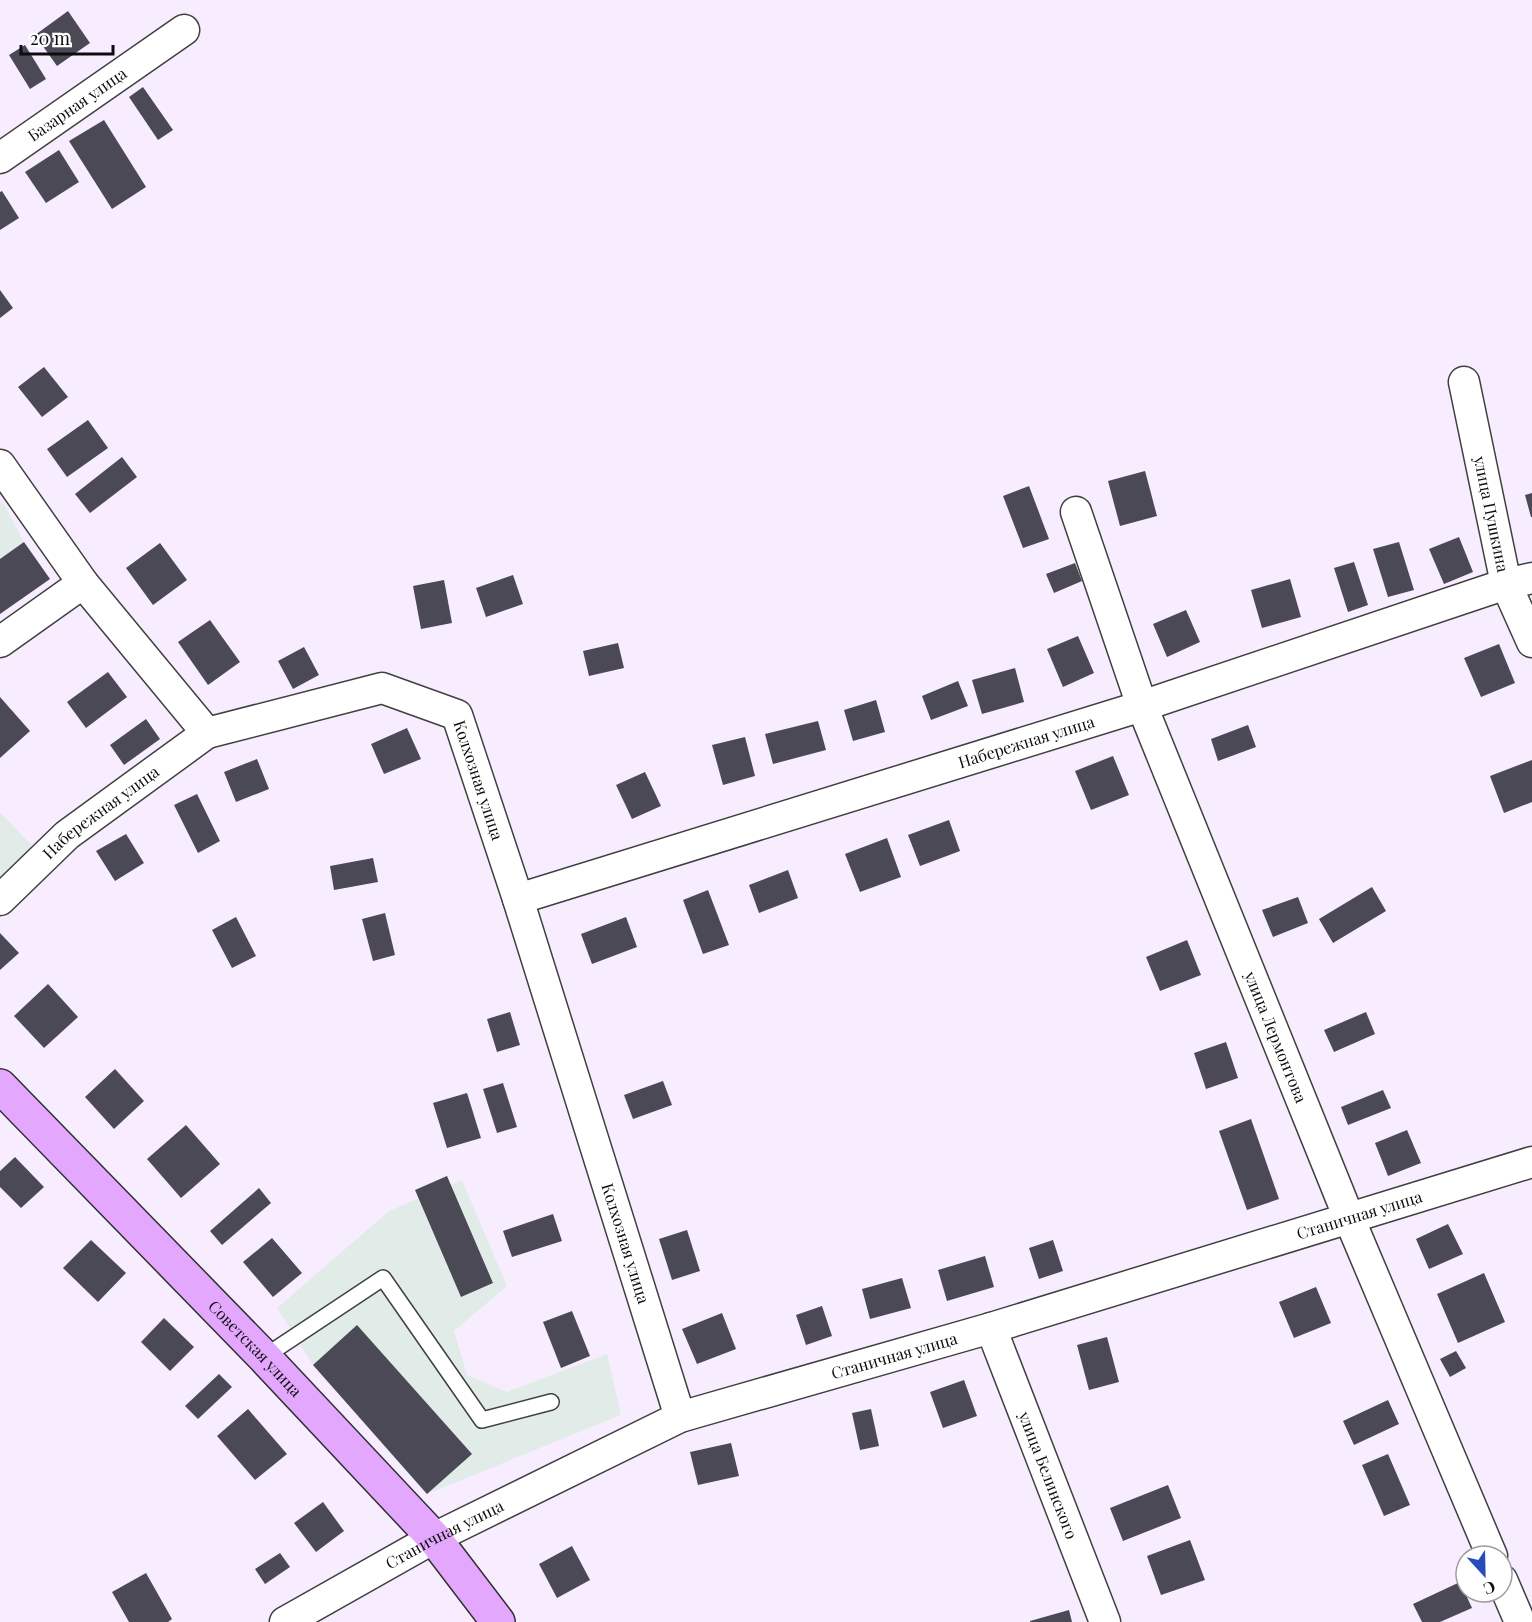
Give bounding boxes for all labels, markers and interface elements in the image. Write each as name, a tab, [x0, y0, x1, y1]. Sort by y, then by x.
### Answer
scale bar	[21, 18, 112, 56]
text: 20 m	[30, 26, 70, 50]
street label: Базарная улица	[23, 62, 130, 146]
street label: улица Пушкина	[1470, 453, 1514, 574]
street label: Набережная улица	[955, 710, 1097, 772]
street label: Колхозная улица	[449, 717, 509, 843]
street label: Набережная улица	[38, 761, 163, 863]
street label: улица Лермонтова	[1240, 967, 1312, 1106]
street label: Колхозная улица	[598, 1180, 655, 1306]
street label: Станичная улица	[1294, 1185, 1425, 1244]
street label: Советская улица	[204, 1295, 307, 1401]
street label: Станичная улица	[829, 1327, 960, 1383]
street label: улица Белинского	[1014, 1407, 1083, 1542]
street label: Станичная улица	[381, 1495, 507, 1573]
north arrow	[1454, 1544, 1514, 1604]
text: С	[1481, 1577, 1499, 1600]

